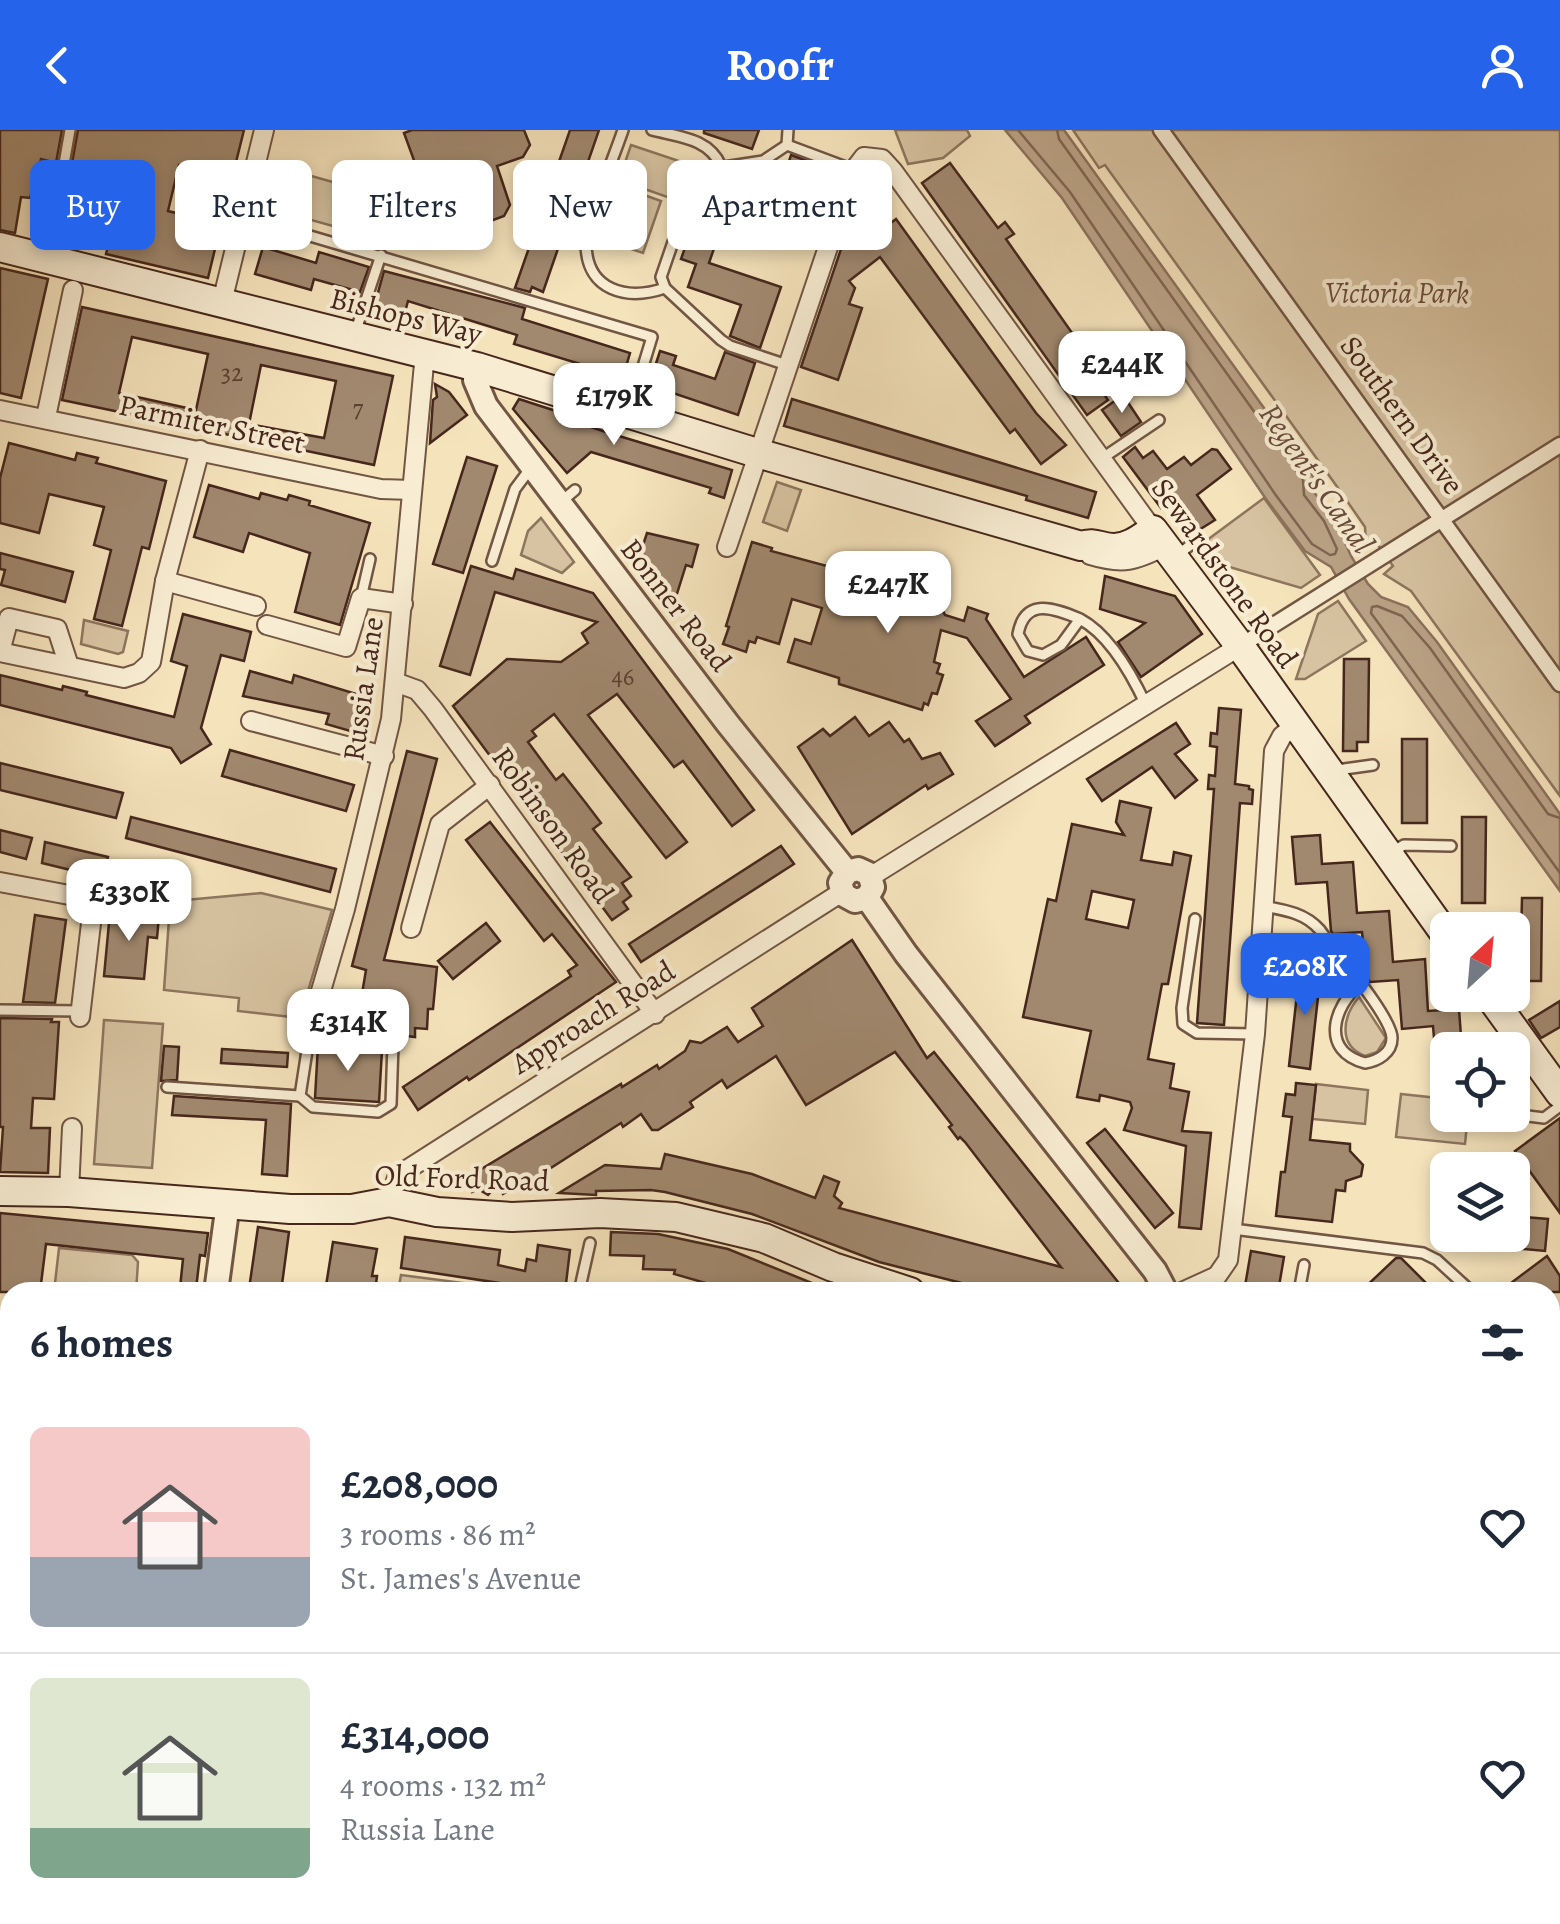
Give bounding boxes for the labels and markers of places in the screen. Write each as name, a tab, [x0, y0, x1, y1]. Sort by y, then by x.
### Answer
pin: £244K	[1052, 331, 1192, 416]
pin: £179K	[544, 363, 684, 448]
pin: £247K	[818, 551, 958, 636]
pin: £330K	[59, 859, 199, 944]
pin: £208K	[1235, 933, 1375, 1018]
pin: £314K	[278, 989, 418, 1074]

